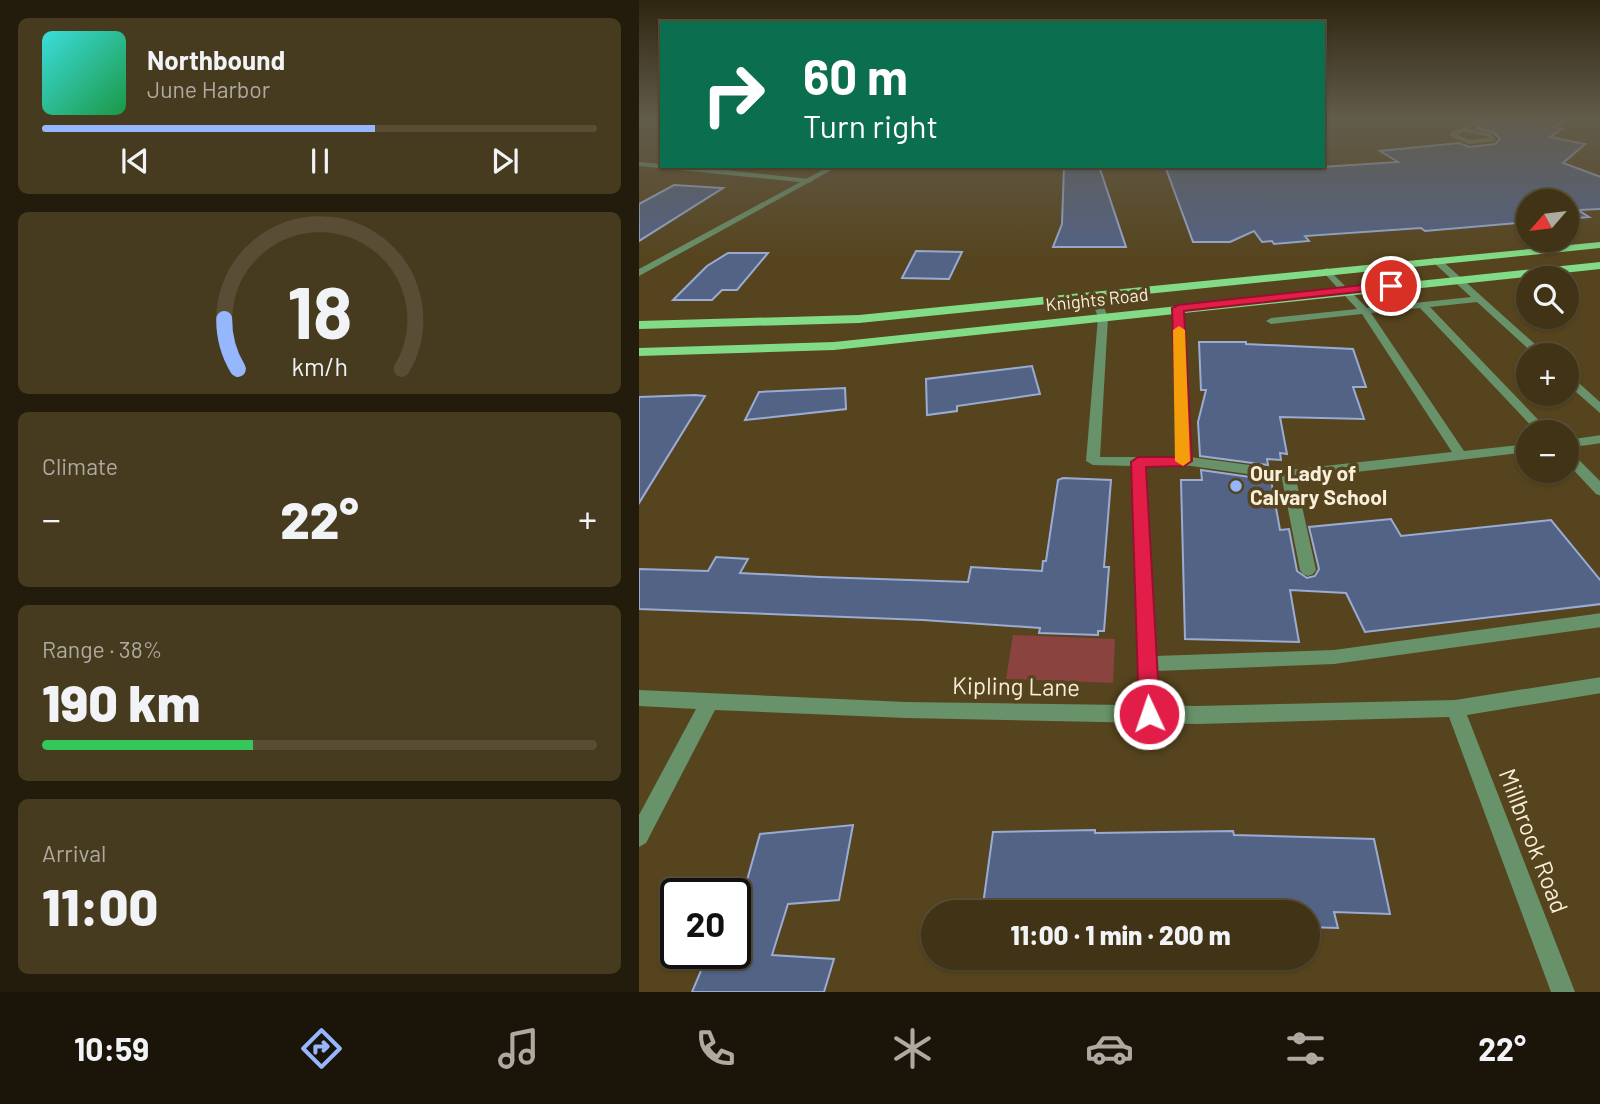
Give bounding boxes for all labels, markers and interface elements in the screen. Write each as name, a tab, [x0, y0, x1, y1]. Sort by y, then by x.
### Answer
text: Northbound	[147, 44, 285, 75]
text: 60 m	[803, 46, 908, 105]
icon: right	[688, 49, 779, 140]
text: June Harbor	[147, 75, 270, 103]
text: Turn right	[803, 106, 938, 144]
icon: previous	[116, 142, 154, 180]
icon: pause	[301, 142, 339, 180]
icon: next	[486, 142, 524, 180]
north arrow	[1516, 189, 1579, 252]
map controls	[1516, 189, 1579, 483]
pin	[1361, 256, 1421, 316]
text: 18	[287, 266, 352, 354]
button: search	[1516, 266, 1579, 329]
icon: arrive	[1372, 267, 1410, 305]
street label: Knights Road	[1044, 283, 1149, 315]
button: +	[1516, 343, 1579, 406]
text: km/h	[291, 350, 348, 380]
button: −	[1516, 420, 1579, 483]
text: Climate	[42, 452, 118, 480]
place label: Our Lady of Calvary School	[1250, 460, 1387, 509]
marker: Our Lady of Calvary School	[1228, 478, 1244, 494]
text: 22°	[280, 487, 359, 549]
text: −	[42, 495, 61, 541]
text: +	[578, 495, 597, 541]
text: Range · 38%	[42, 635, 162, 663]
text: 190 km	[42, 670, 200, 732]
street label: Kipling Lane	[952, 670, 1080, 701]
position arrow	[1112, 677, 1186, 751]
street label: Millbrook Road	[1494, 764, 1575, 917]
text: Arrival	[42, 839, 106, 867]
text: 11:00	[42, 874, 158, 936]
speed limit sign: 20	[660, 878, 751, 969]
text: 11:00 · 1 min · 200 m	[1010, 919, 1231, 950]
icon: directions	[297, 1024, 346, 1073]
icon: music	[494, 1024, 543, 1073]
icon: phone	[691, 1024, 740, 1073]
icon: climate	[888, 1024, 937, 1073]
icon: car	[1085, 1024, 1134, 1073]
icon: filters	[1281, 1024, 1330, 1073]
text: 10:59	[74, 1029, 149, 1067]
text: 22°	[1478, 1029, 1526, 1067]

